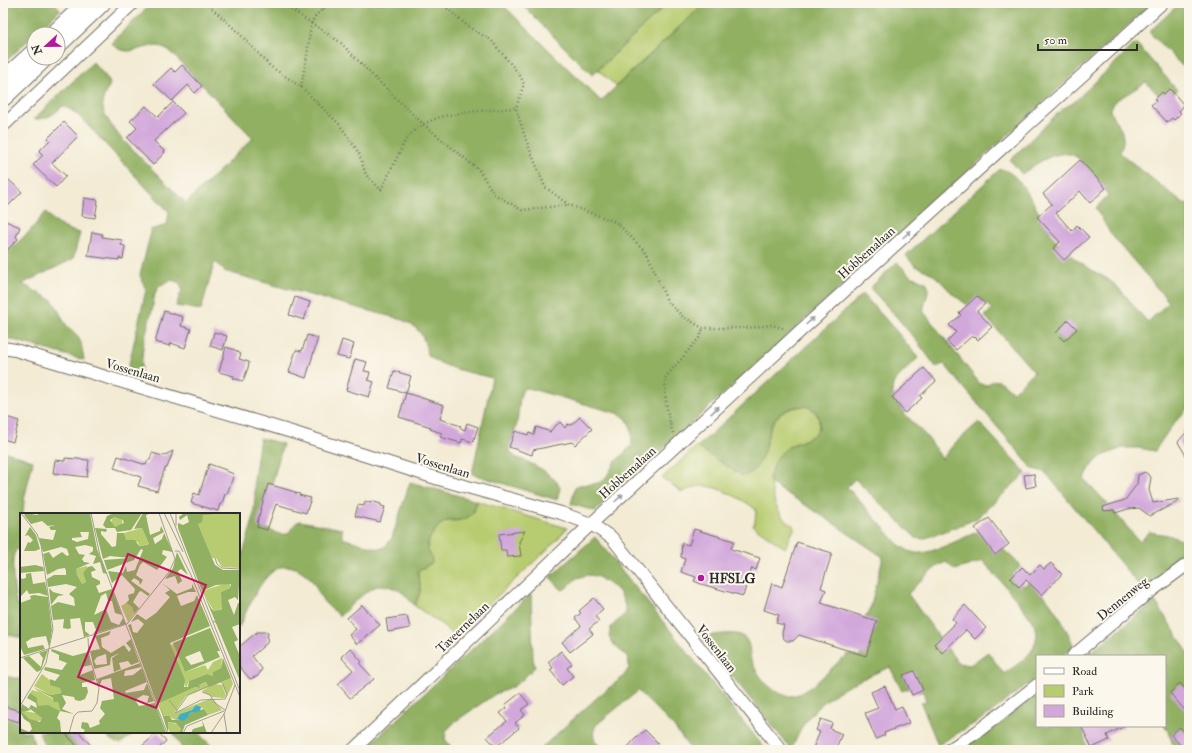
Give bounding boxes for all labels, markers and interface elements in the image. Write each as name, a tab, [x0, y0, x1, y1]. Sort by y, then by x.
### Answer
north arrow	[26, 26, 66, 66]
scale bar	[1038, 26, 1137, 52]
text: 50 m	[1044, 33, 1068, 48]
text: N	[29, 41, 45, 57]
street label: Hobbemalaan	[835, 223, 899, 282]
one-way arrow	[902, 229, 912, 239]
one-way arrow	[805, 317, 816, 326]
street label: Vossenlaan	[104, 356, 162, 386]
one-way arrow	[710, 405, 720, 415]
street label: Hobbemalaan	[596, 443, 660, 502]
street label: Vossenlaan	[414, 450, 472, 482]
one-way arrow	[615, 494, 624, 503]
inset map	[20, 513, 240, 733]
place label: HFSLG	[709, 571, 755, 587]
marker: HFSLG	[696, 573, 706, 583]
street label: Dennenweg	[1094, 573, 1152, 624]
street label: Taveernelaan	[433, 598, 493, 657]
street label: Vossenlaan	[693, 622, 740, 676]
legend	[1036, 655, 1166, 727]
text: Road	[1072, 664, 1097, 679]
text: Park	[1072, 684, 1094, 699]
text: Building	[1072, 704, 1115, 719]

